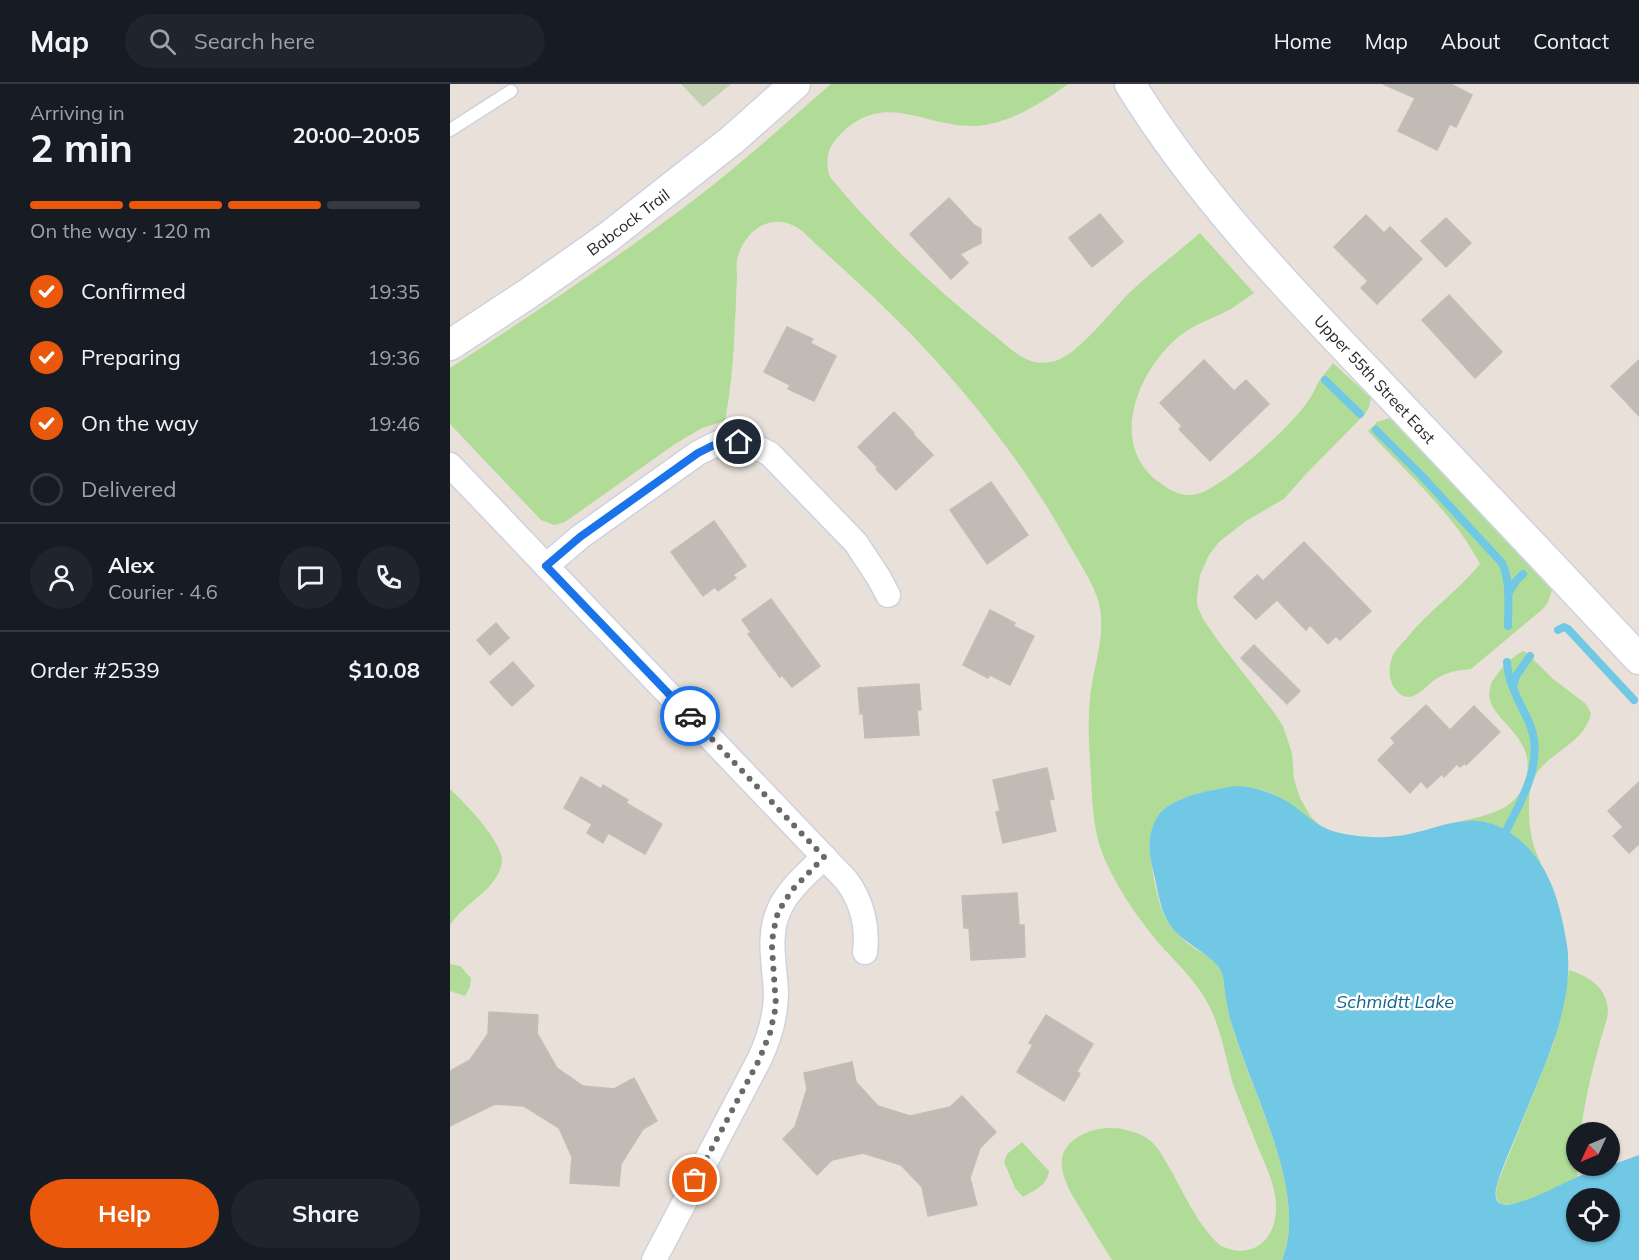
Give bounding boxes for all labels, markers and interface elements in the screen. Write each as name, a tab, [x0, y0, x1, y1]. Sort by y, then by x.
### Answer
search box	[125, 14, 545, 68]
text: Map	[30, 24, 89, 59]
icon: search	[146, 25, 179, 58]
text: Search here	[194, 27, 315, 55]
text: Home	[1274, 28, 1332, 54]
text: Map	[1365, 28, 1408, 54]
text: About	[1441, 28, 1500, 54]
text: Contact	[1533, 28, 1609, 54]
text: Arriving in	[30, 100, 125, 125]
text: 20:00–20:05	[292, 121, 420, 149]
text: 2 min	[30, 123, 133, 172]
street label: Babcock Trail	[583, 184, 673, 260]
text: On the way · 120 m	[30, 218, 211, 243]
icon: check	[30, 275, 63, 308]
text: Confirmed	[81, 277, 186, 305]
text: 19:35	[367, 279, 420, 304]
street label: Upper 55th Street East	[1310, 310, 1440, 448]
icon: check	[30, 341, 63, 374]
text: Preparing	[81, 343, 181, 371]
text: 19:36	[367, 345, 420, 370]
icon: check	[30, 407, 63, 440]
text: On the way	[81, 409, 199, 437]
text: 19:46	[367, 411, 420, 436]
pin	[713, 416, 764, 467]
icon: home	[722, 425, 755, 458]
text: Delivered	[81, 475, 176, 503]
button: person	[30, 546, 93, 609]
button: chat	[279, 546, 342, 609]
button: phone	[357, 546, 420, 609]
text: Alex	[108, 551, 154, 579]
text: Courier · 4.6	[108, 579, 218, 604]
text: Order #2539	[30, 656, 160, 684]
text: $10.08	[349, 656, 420, 684]
courier	[660, 686, 720, 746]
icon: car	[674, 700, 707, 733]
water label: Schmidtt Lake	[1336, 990, 1454, 1013]
north arrow	[1566, 1122, 1620, 1176]
map controls	[1566, 1122, 1620, 1242]
pin	[669, 1154, 720, 1205]
icon: bag	[678, 1163, 711, 1196]
button: Help	[30, 1179, 219, 1248]
button: Share	[231, 1179, 420, 1248]
button: locate	[1566, 1188, 1620, 1242]

